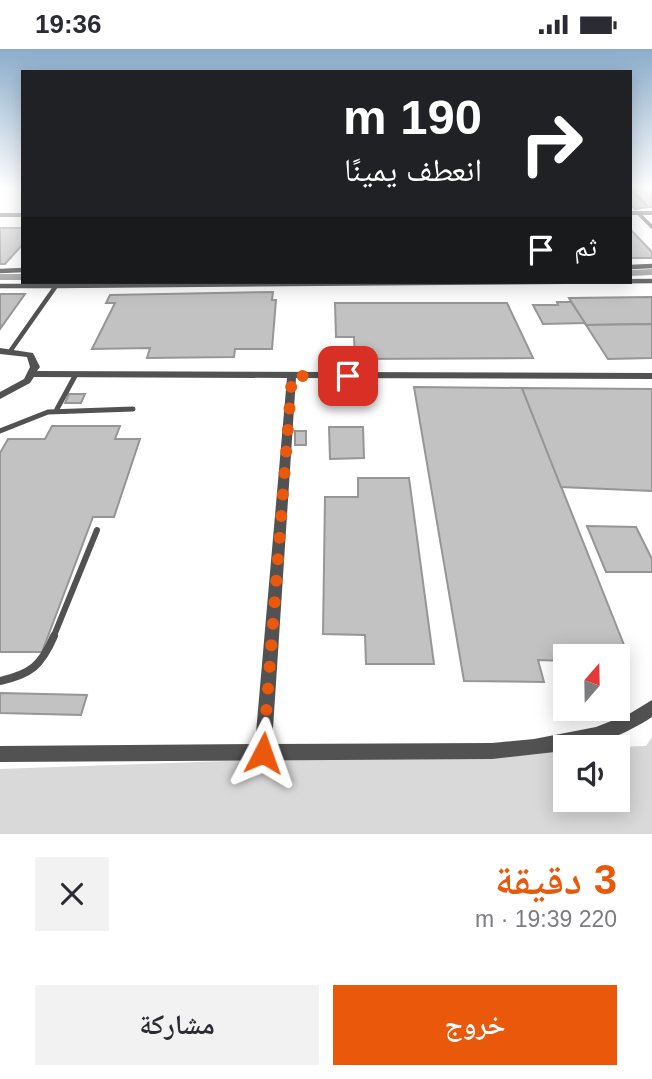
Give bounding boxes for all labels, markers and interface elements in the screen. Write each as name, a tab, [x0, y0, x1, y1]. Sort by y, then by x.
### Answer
text: 19:36	[35, 9, 102, 39]
text: 190 m	[343, 90, 482, 144]
icon: right	[506, 98, 597, 189]
text: انعطف يمينًا	[344, 152, 482, 188]
icon: arrive	[522, 231, 560, 269]
text: ثم	[574, 232, 597, 262]
pin	[318, 346, 378, 406]
icon: arrive	[329, 357, 367, 395]
north arrow	[553, 644, 630, 721]
map controls	[553, 644, 630, 812]
position arrow	[226, 716, 300, 790]
button: sound	[553, 735, 630, 812]
text: 3 دقيقة	[495, 856, 617, 903]
button: close	[35, 857, 109, 931]
text: 220 m · 19:39	[475, 906, 617, 932]
button: مشاركة	[35, 985, 319, 1065]
button: خروج	[333, 985, 617, 1065]

